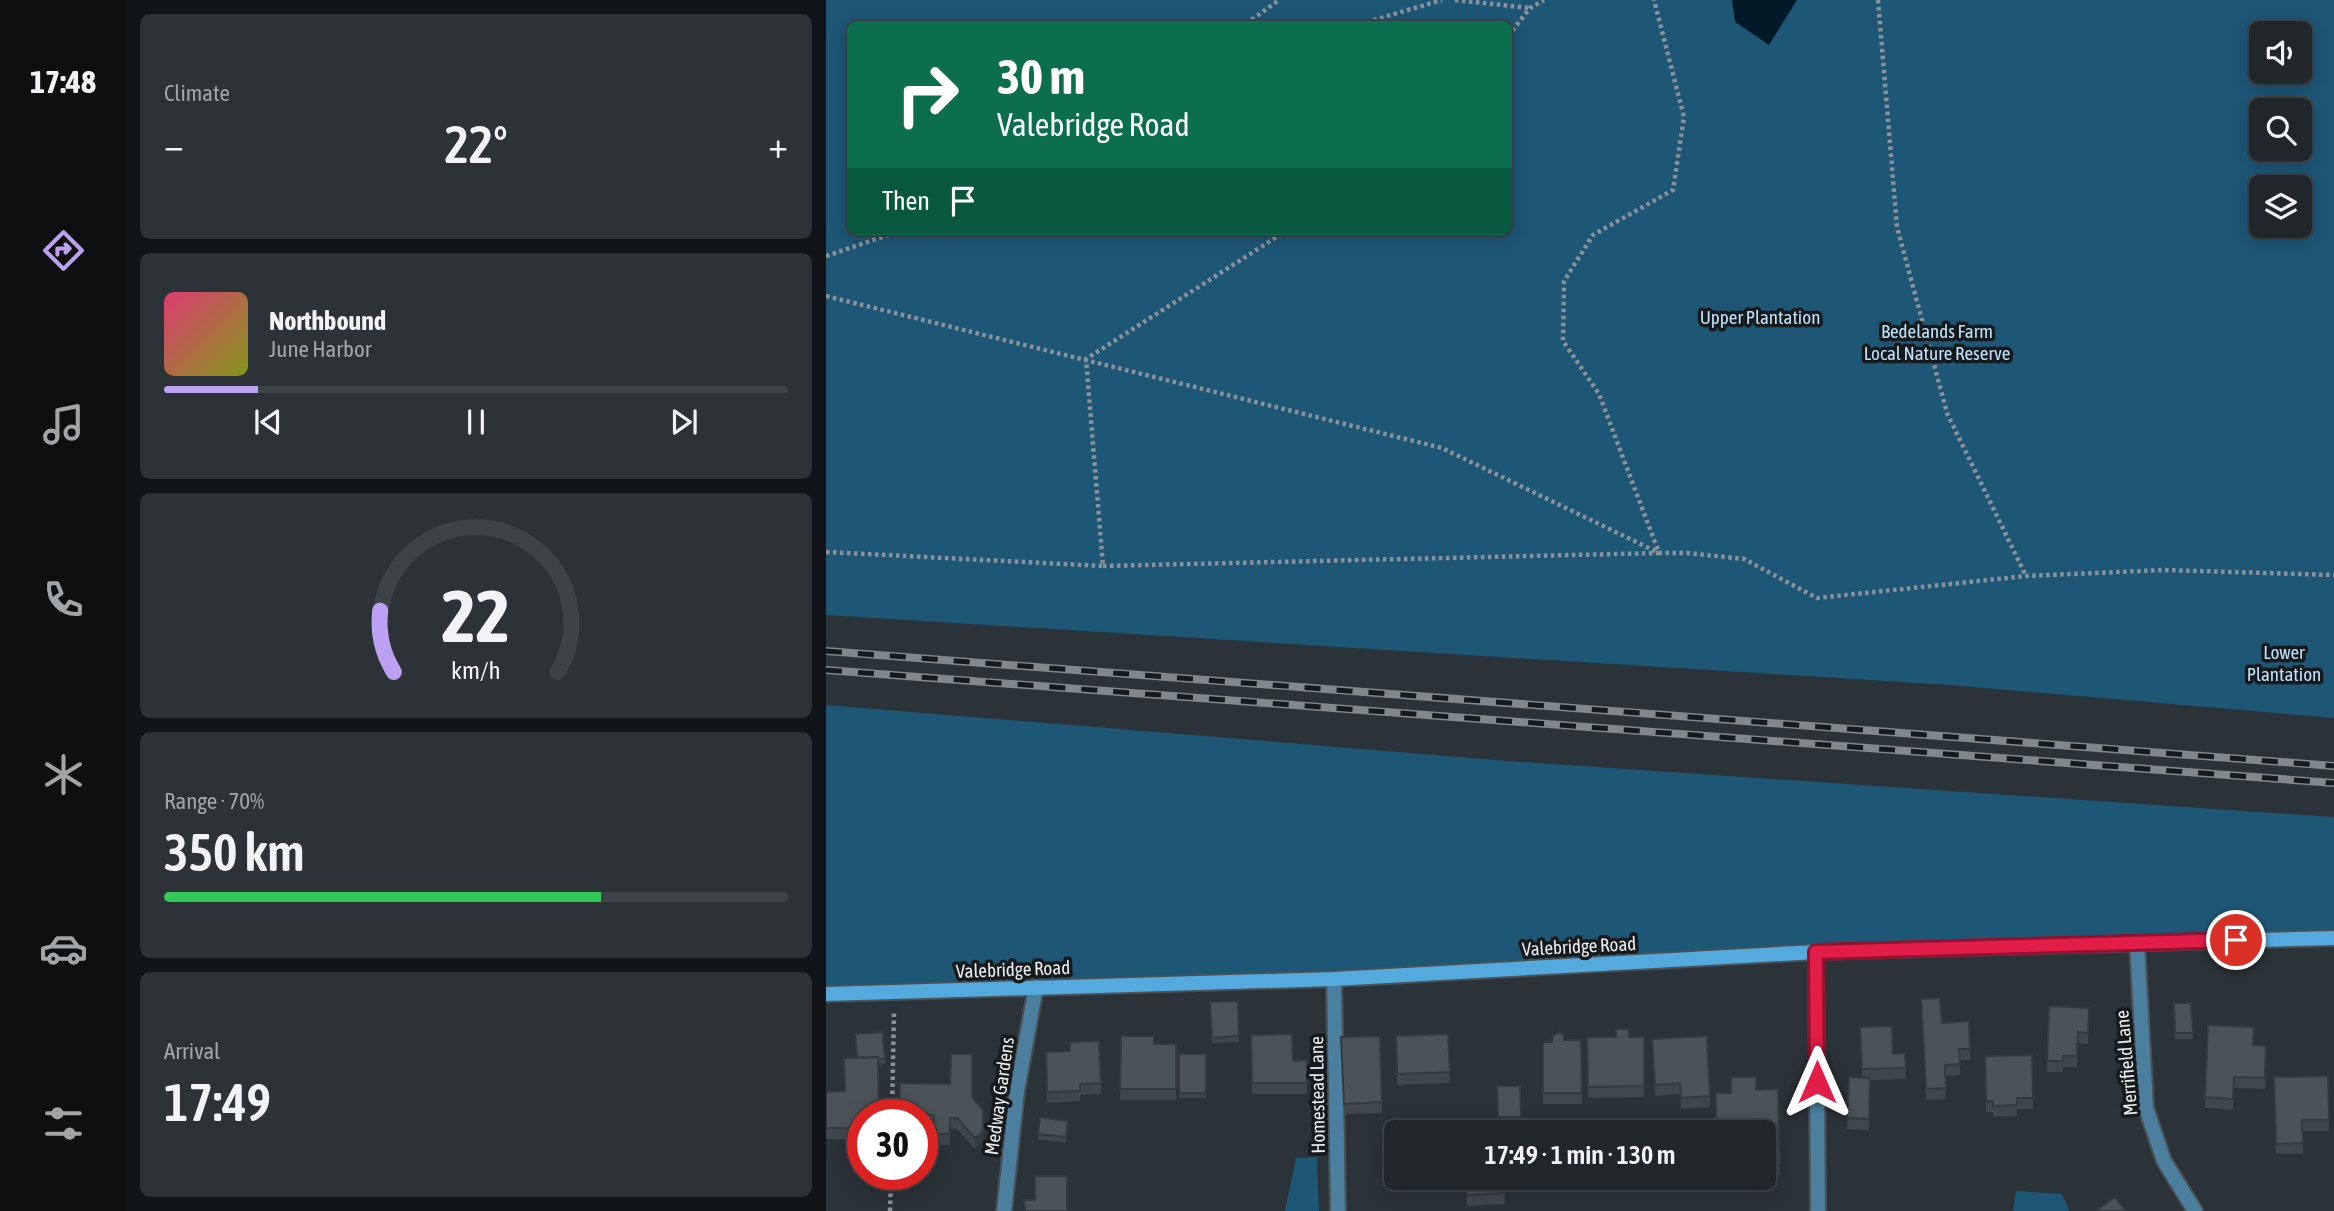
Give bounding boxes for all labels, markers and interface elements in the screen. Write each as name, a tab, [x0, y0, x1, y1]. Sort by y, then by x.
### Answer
map controls	[2249, 21, 2312, 238]
button: sound	[2249, 21, 2312, 84]
text: 30 m	[997, 48, 1085, 104]
icon: right	[882, 49, 973, 140]
text: 17:48	[30, 63, 96, 100]
text: Climate	[164, 80, 230, 106]
button: search	[2249, 98, 2312, 161]
text: Valebridge Road	[997, 106, 1190, 143]
text: 22°	[444, 114, 508, 174]
text: −	[164, 123, 184, 166]
text: +	[768, 123, 788, 166]
button: layers	[2249, 175, 2312, 238]
icon: arrive	[944, 182, 982, 220]
text: Then	[882, 186, 930, 216]
icon: directions	[39, 226, 88, 275]
text: Northbound	[269, 306, 386, 336]
park label: Upper Plantation	[1700, 306, 1820, 328]
park label: Bedelands Farm Local Nature Reserve	[1864, 320, 2010, 364]
text: June Harbor	[269, 336, 372, 362]
icon: music	[39, 400, 88, 449]
icon: previous	[249, 403, 287, 441]
icon: pause	[457, 403, 495, 441]
icon: next	[665, 403, 703, 441]
text: 22	[442, 574, 510, 657]
icon: phone	[39, 575, 88, 624]
park label: Lower Plantation	[2247, 641, 2321, 685]
text: km/h	[451, 655, 501, 683]
icon: climate	[39, 750, 88, 799]
text: Range · 70%	[164, 788, 264, 814]
text: 350 km	[164, 822, 305, 882]
pin	[2206, 910, 2266, 970]
icon: arrive	[2217, 921, 2255, 959]
icon: car	[39, 924, 88, 973]
street label: Valebridge Road	[1521, 932, 1637, 960]
street label: Valebridge Road	[955, 956, 1071, 982]
street label: Merrifield Lane	[2110, 1009, 2142, 1117]
street label: Medway Gardens	[980, 1035, 1018, 1156]
street label: Homestead Lane	[1305, 1036, 1329, 1154]
text: Arrival	[164, 1038, 220, 1064]
position arrow	[1780, 1045, 1854, 1119]
text: 17:49	[164, 1072, 271, 1132]
icon: filters	[39, 1099, 88, 1148]
speed limit sign: 30	[847, 1099, 938, 1190]
text: 17:49 · 1 min · 130 m	[1485, 1140, 1675, 1170]

